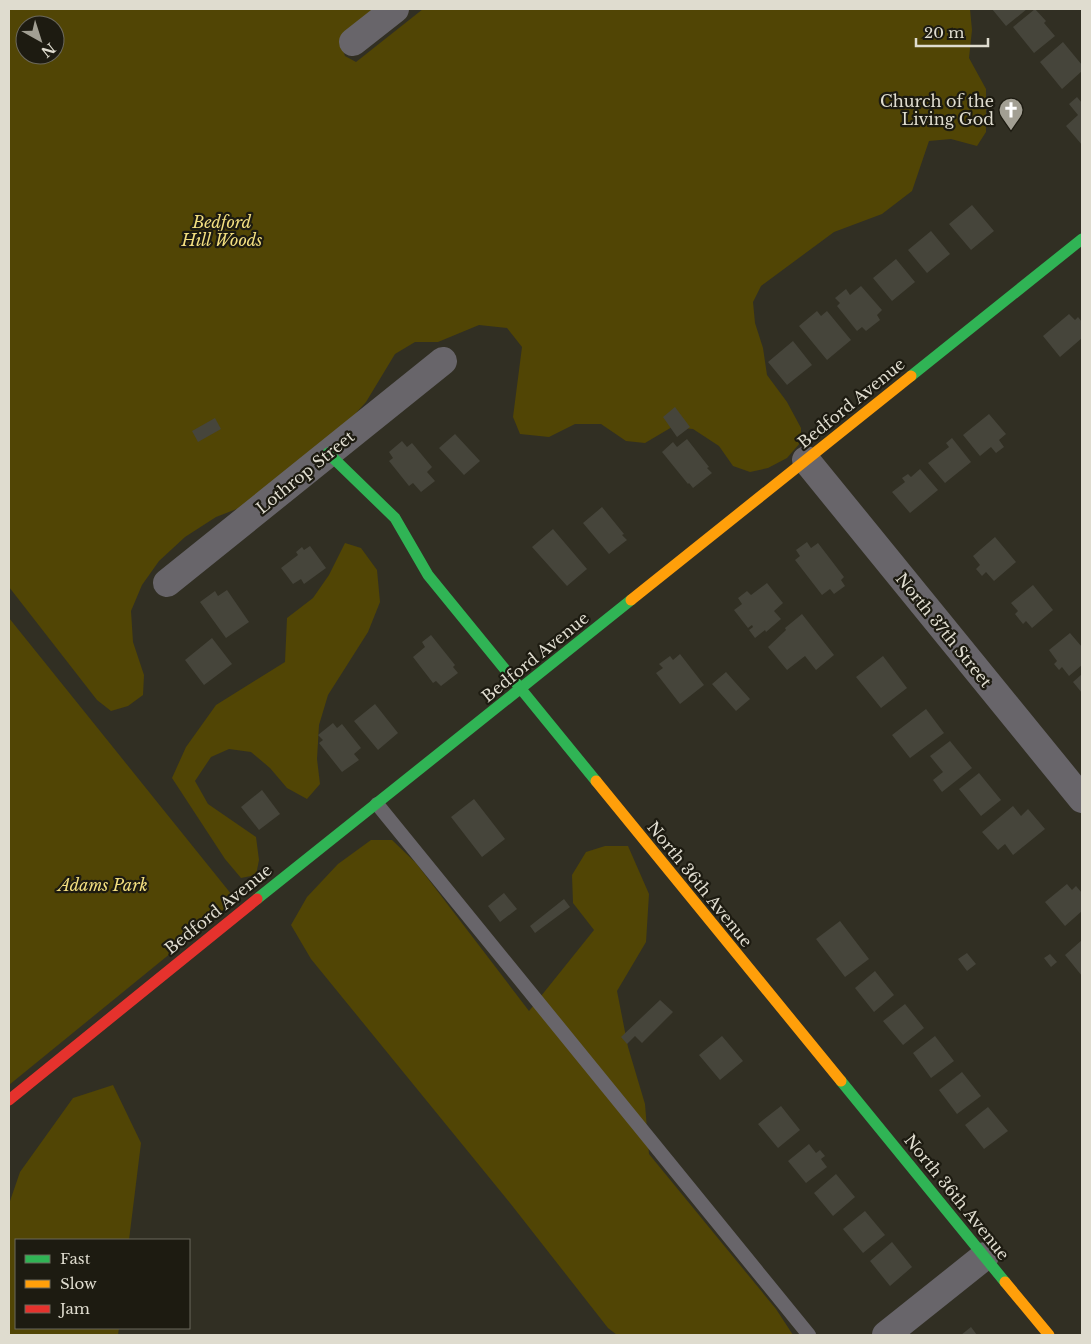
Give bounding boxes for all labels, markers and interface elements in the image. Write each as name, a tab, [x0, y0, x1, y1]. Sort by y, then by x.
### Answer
north arrow	[15, 15, 65, 65]
scale bar	[916, 15, 988, 47]
text: 20 m	[924, 23, 964, 42]
text: N	[37, 39, 59, 61]
place label: Church of the Living God	[880, 91, 994, 129]
church icon: Church of the Living God	[998, 97, 1024, 131]
park label: Bedford Hill Woods	[181, 212, 262, 250]
street label: Bedford Avenue	[793, 354, 909, 452]
street label: Lothrop Street	[252, 426, 358, 518]
street label: North 37th Street	[892, 569, 996, 691]
street label: Bedford Avenue	[477, 608, 593, 706]
street label: North 36th Avenue	[643, 817, 757, 951]
street label: Bedford Avenue	[160, 860, 276, 958]
park label: Adams Park	[56, 875, 148, 895]
street label: North 36th Avenue	[900, 1130, 1014, 1264]
legend	[15, 1239, 190, 1329]
text: Fast	[60, 1249, 91, 1268]
text: Slow	[60, 1274, 97, 1293]
text: Jam	[58, 1299, 90, 1318]

